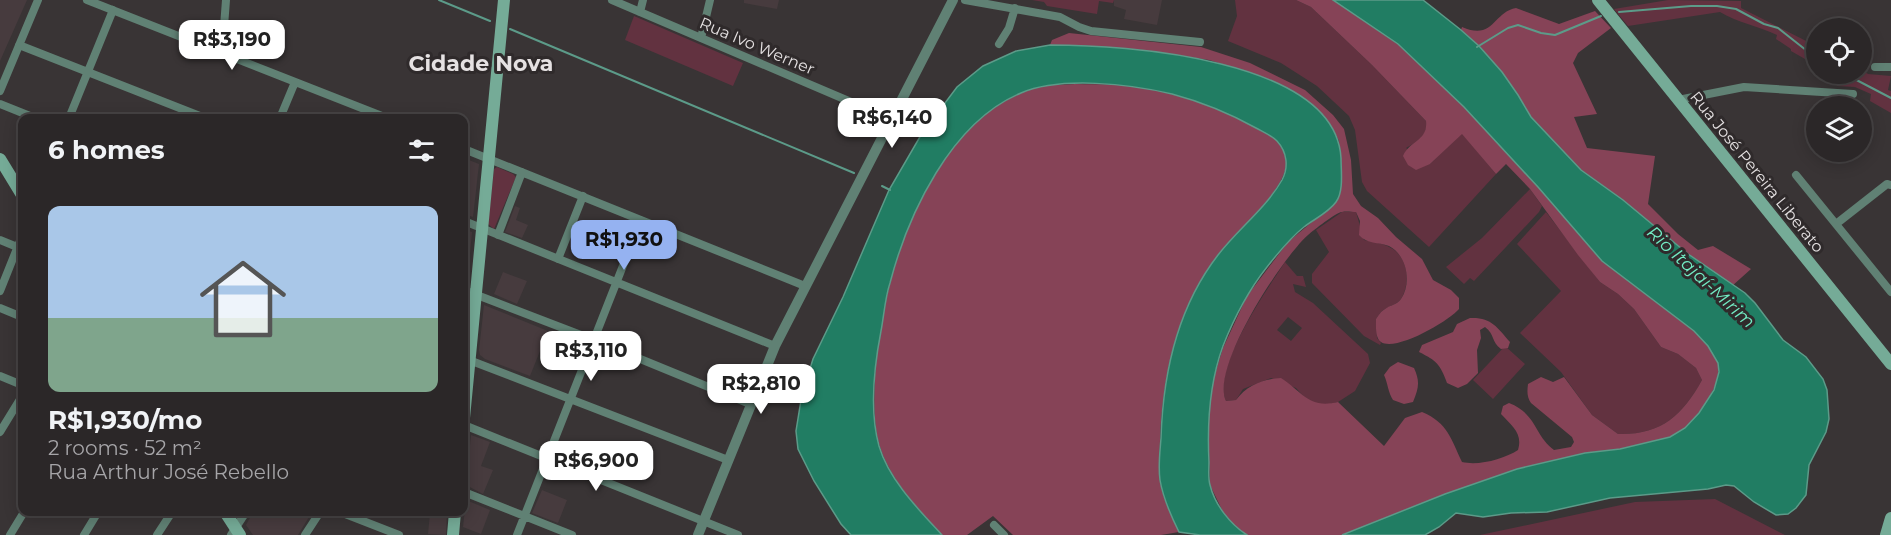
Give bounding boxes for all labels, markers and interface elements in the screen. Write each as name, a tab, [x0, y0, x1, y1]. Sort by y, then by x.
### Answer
street label: Rua Ivo Werner	[697, 13, 817, 79]
map controls	[1806, 18, 1872, 162]
button: locate	[1806, 18, 1872, 84]
pin: R$3,190	[177, 20, 287, 71]
text: R$3,190	[193, 27, 271, 51]
district label: Cidade Nova	[409, 50, 553, 77]
street label: Rua José Pereira Liberato	[1686, 88, 1828, 256]
button: layers	[1806, 96, 1872, 162]
pin: R$6,140	[837, 98, 947, 149]
text: R$6,140	[852, 105, 932, 129]
text: 6 homes	[48, 134, 165, 166]
icon: filters	[405, 134, 438, 167]
pin: R$1,930	[569, 220, 679, 271]
water label: Rio Itajaí-Mirim	[1642, 221, 1760, 333]
text: R$1,930	[585, 227, 663, 251]
icon: home	[189, 245, 297, 353]
pin: R$3,110	[536, 331, 646, 382]
text: R$3,110	[554, 338, 628, 362]
pin: R$2,810	[706, 364, 816, 415]
text: R$2,810	[721, 371, 801, 395]
text: R$1,930/mo	[48, 404, 202, 436]
text: 2 rooms · 52 m²	[48, 436, 202, 460]
pin: R$6,900	[541, 441, 651, 492]
text: R$6,900	[553, 448, 639, 472]
text: Rua Arthur José Rebello	[48, 460, 289, 484]

